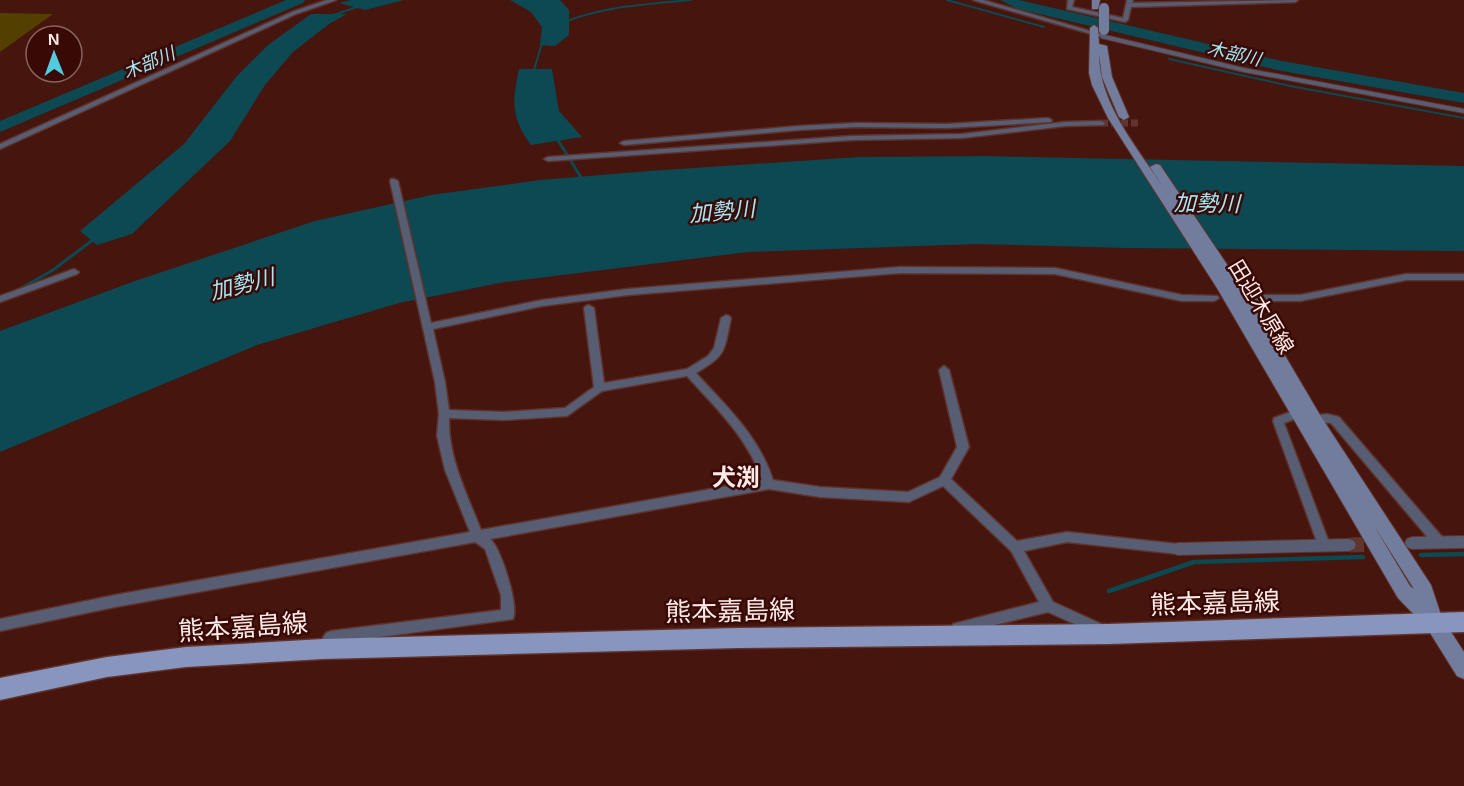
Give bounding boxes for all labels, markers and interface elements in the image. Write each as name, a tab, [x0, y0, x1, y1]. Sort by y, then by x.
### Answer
north arrow	[24, 24, 84, 84]
text: N	[48, 31, 60, 48]
water label: 木部川	[1205, 38, 1265, 70]
water label: 木部川	[120, 42, 180, 83]
water label: 加勢川	[1174, 190, 1242, 217]
water label: 加勢川	[688, 196, 758, 227]
street label: 田迎木原線	[1225, 256, 1298, 358]
water label: 加勢川	[207, 264, 279, 305]
district label: 犬渕	[712, 464, 760, 491]
street label: 熊本嘉島線	[1150, 586, 1280, 620]
street label: 熊本嘉島線	[665, 595, 795, 627]
street label: 熊本嘉島線	[177, 608, 309, 646]

